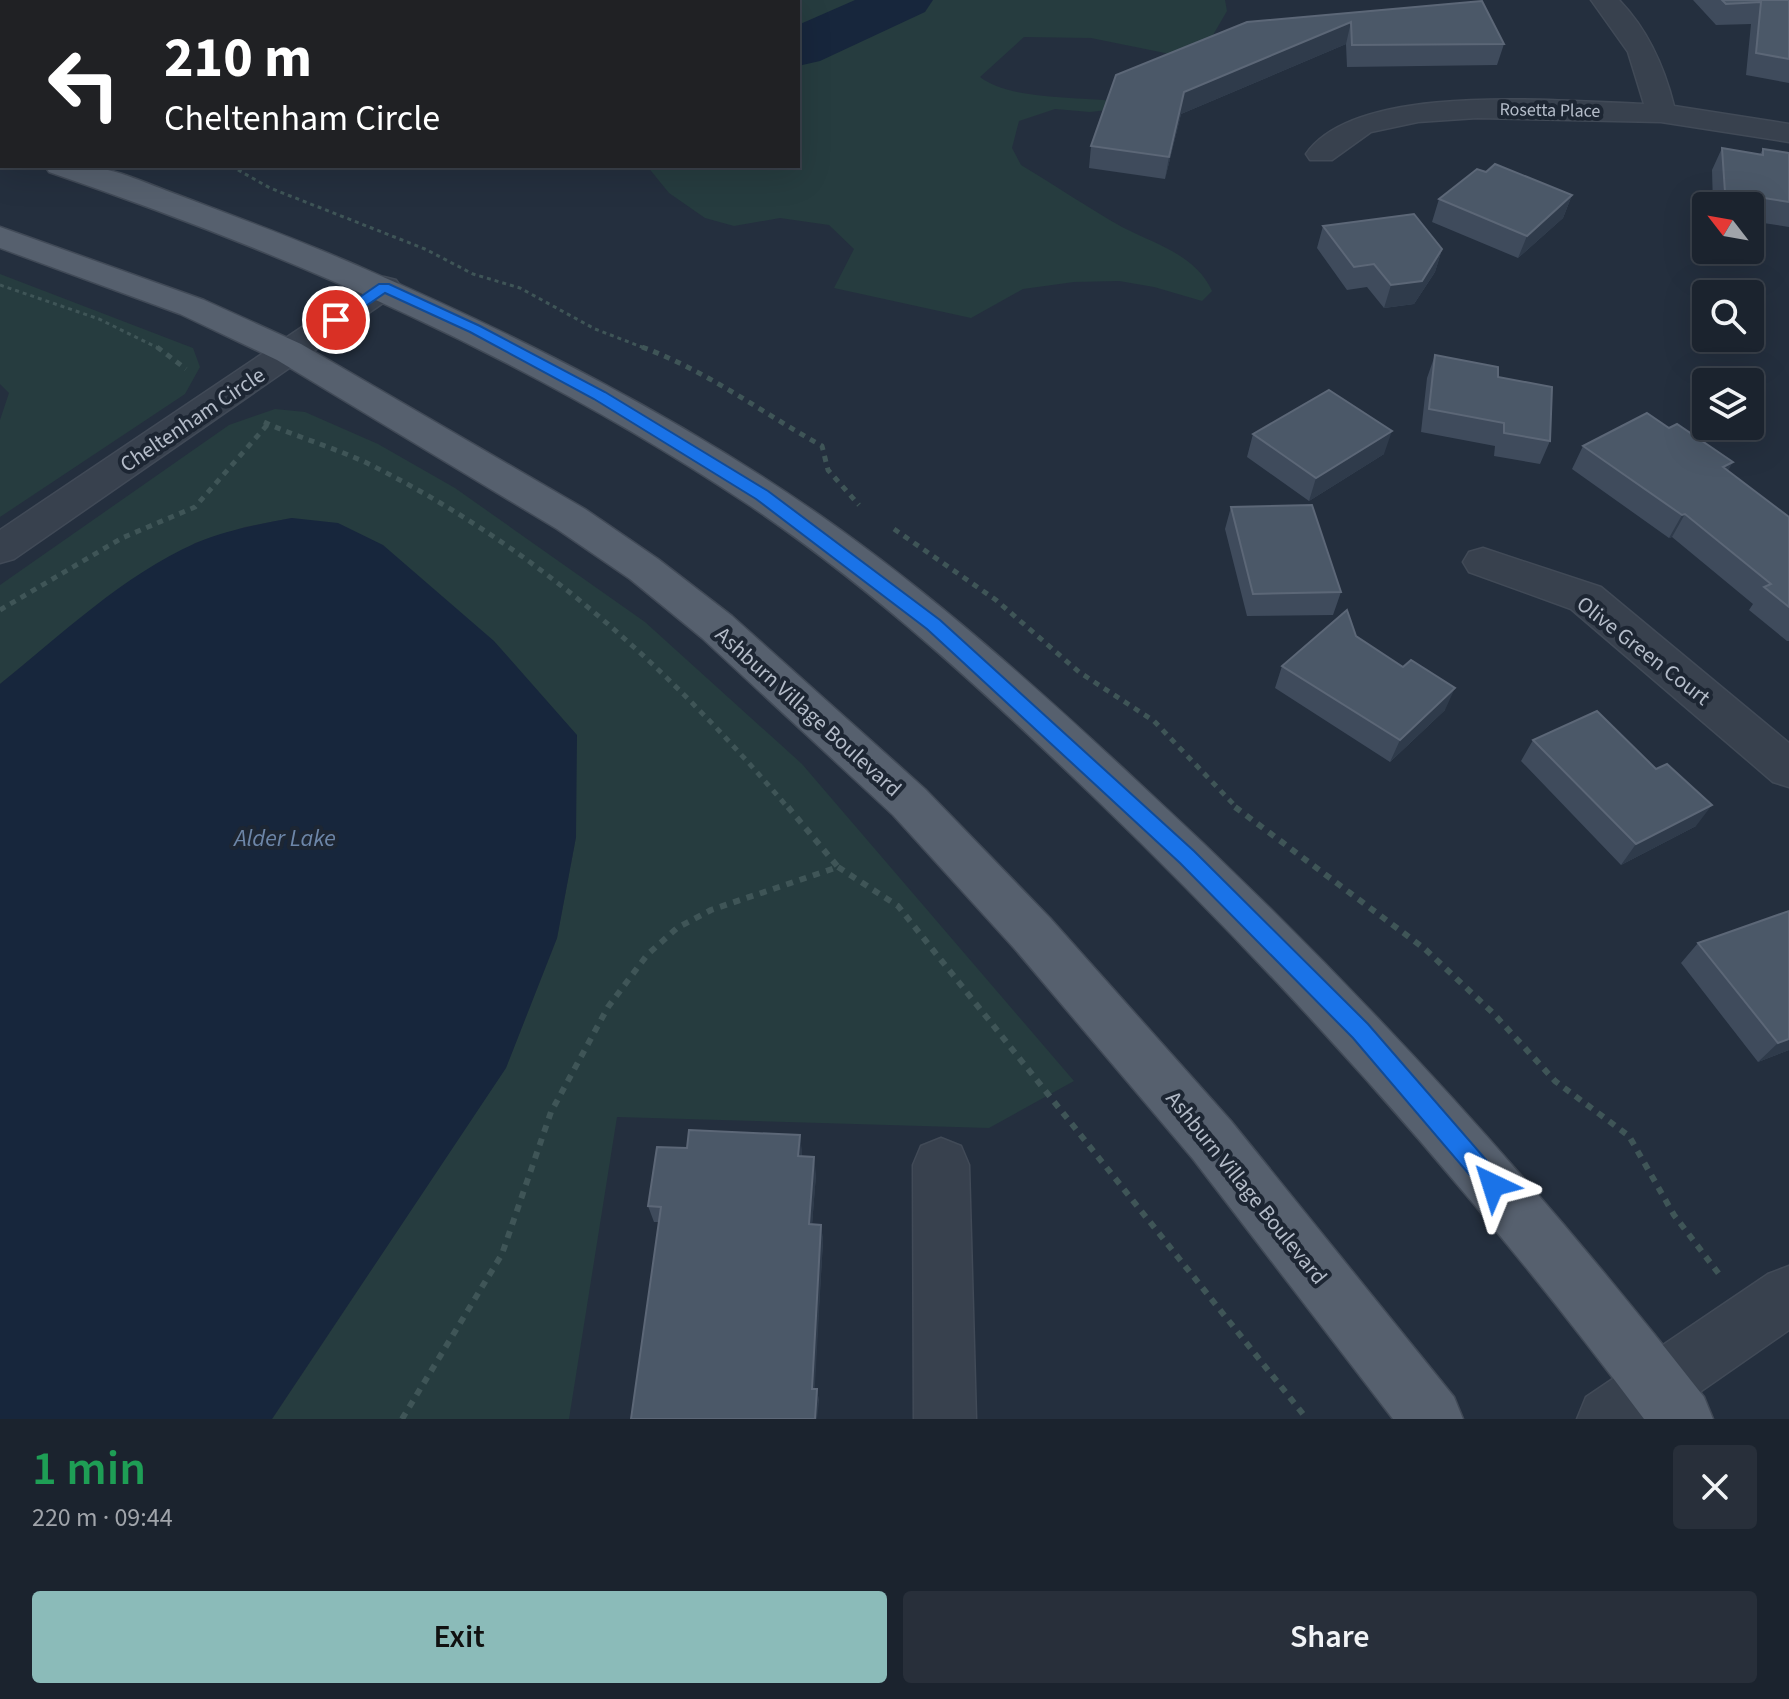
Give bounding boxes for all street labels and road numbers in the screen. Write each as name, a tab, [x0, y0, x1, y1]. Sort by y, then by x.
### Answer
street label: Rosetta Place	[1499, 97, 1601, 124]
street label: Cheltenham Circle	[114, 359, 272, 480]
street label: Olive Green Court	[1570, 588, 1717, 714]
street label: Ashburn Village Boulevard	[708, 619, 909, 804]
street label: Ashburn Village Boulevard	[1158, 1084, 1334, 1291]

